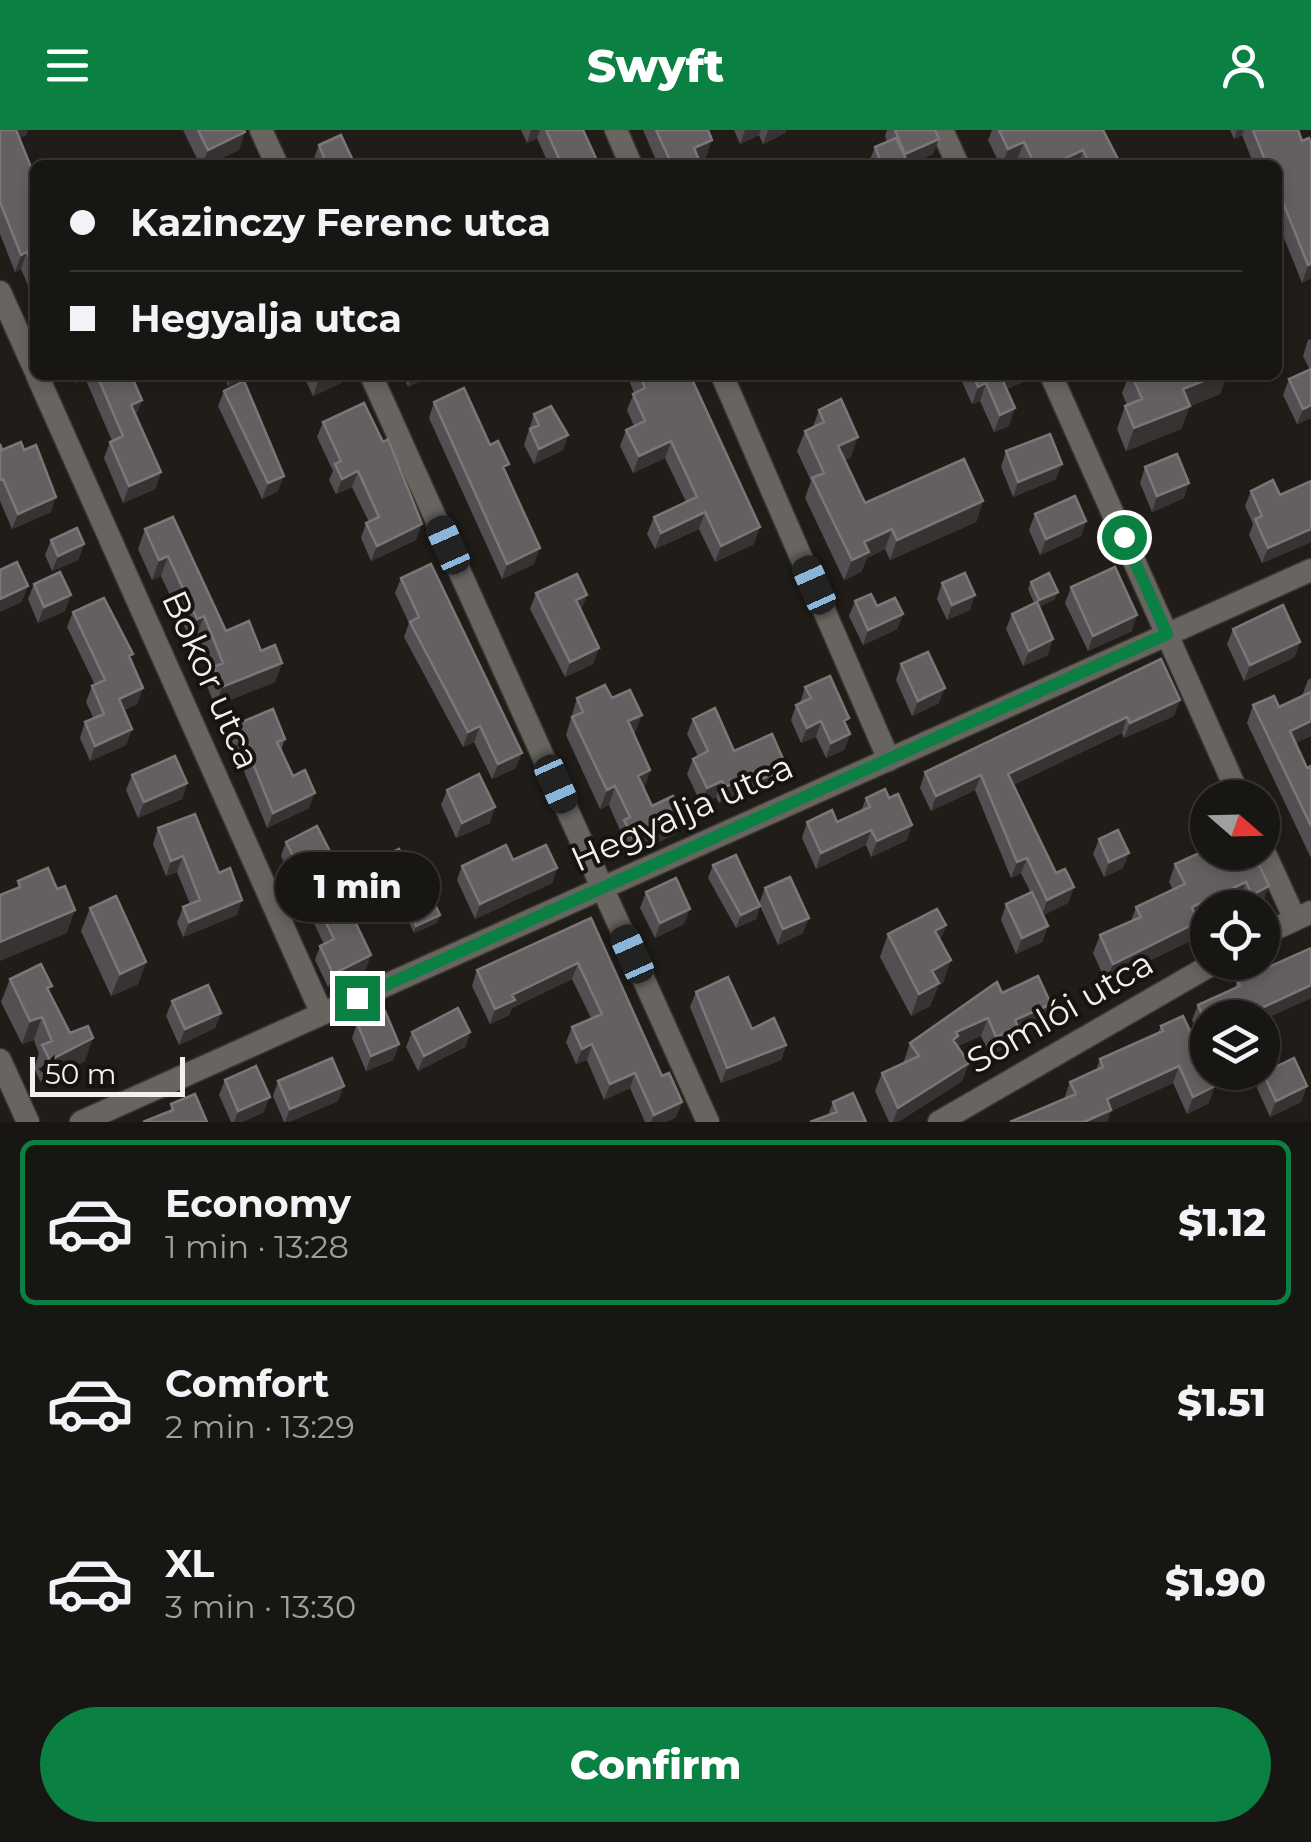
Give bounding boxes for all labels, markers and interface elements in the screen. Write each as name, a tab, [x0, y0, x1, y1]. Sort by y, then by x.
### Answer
icon: menu	[40, 38, 95, 93]
text: Swyft	[587, 38, 724, 93]
icon: person	[1216, 38, 1271, 93]
text: Kazinczy Ferenc utca	[130, 199, 551, 246]
text: Hegyalja utca	[130, 295, 402, 342]
car	[422, 511, 474, 579]
route start	[1102, 515, 1147, 560]
car	[788, 551, 840, 619]
street label: Bokor utca	[153, 584, 270, 776]
street label: Hegyalja utca	[564, 744, 800, 881]
car	[530, 750, 582, 818]
north arrow	[1190, 780, 1280, 870]
map controls	[1190, 780, 1280, 1090]
callout: 1 min	[274, 853, 440, 923]
text: 1 min	[313, 867, 402, 906]
button: locate	[1190, 890, 1280, 980]
car	[606, 920, 658, 988]
street label: Somlói utca	[959, 941, 1161, 1082]
route end	[335, 976, 380, 1021]
button: layers	[1190, 1000, 1280, 1090]
scale bar	[30, 1052, 185, 1096]
text: 50 m	[45, 1057, 116, 1091]
icon: car	[45, 1178, 135, 1268]
text: Economy	[165, 1180, 351, 1227]
text: $1.12	[1178, 1199, 1266, 1246]
text: 1 min · 13:28	[165, 1227, 349, 1266]
icon: car	[45, 1358, 135, 1448]
text: Comfort	[165, 1360, 329, 1407]
text: $1.51	[1177, 1379, 1266, 1426]
text: 2 min · 13:29	[165, 1407, 355, 1446]
icon: car	[45, 1538, 135, 1628]
text: XL	[165, 1540, 214, 1587]
text: $1.90	[1165, 1559, 1266, 1606]
text: 3 min · 13:30	[165, 1587, 356, 1626]
button: Confirm	[40, 1707, 1271, 1822]

